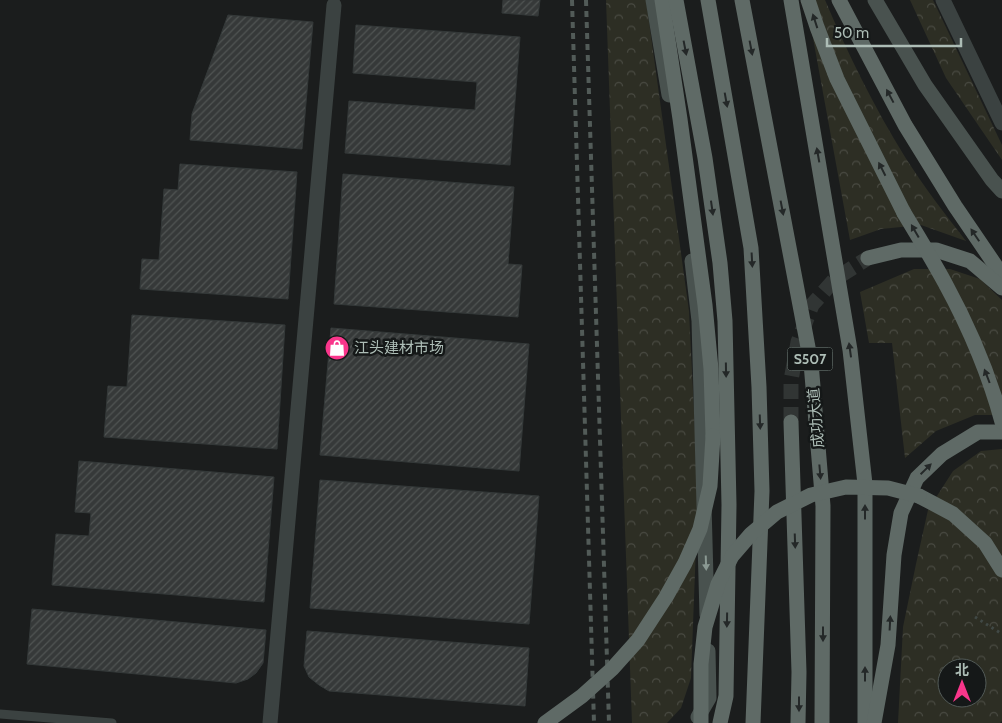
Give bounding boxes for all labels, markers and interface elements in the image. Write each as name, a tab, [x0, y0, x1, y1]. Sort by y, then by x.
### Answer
one-way arrow	[811, 14, 819, 29]
scale bar	[827, 15, 961, 47]
text: 50 m	[834, 24, 869, 42]
one-way arrow	[682, 40, 690, 56]
one-way arrow	[748, 40, 756, 56]
one-way arrow	[886, 89, 894, 103]
one-way arrow	[722, 92, 730, 108]
one-way arrow	[813, 147, 821, 163]
one-way arrow	[878, 162, 886, 176]
one-way arrow	[778, 200, 786, 216]
one-way arrow	[708, 201, 716, 217]
one-way arrow	[910, 224, 919, 237]
one-way arrow	[970, 228, 980, 241]
one-way arrow	[748, 252, 756, 268]
shop icon: 江头建材市场	[324, 335, 350, 361]
place label: 江头建材市场	[354, 339, 444, 357]
one-way arrow	[846, 342, 854, 358]
road number: S507	[788, 348, 832, 370]
one-way arrow	[722, 362, 730, 378]
one-way arrow	[983, 368, 991, 383]
street label: 成功大道	[804, 387, 828, 449]
one-way arrow	[756, 415, 764, 431]
one-way arrow	[920, 463, 932, 475]
one-way arrow	[817, 464, 825, 480]
one-way arrow	[861, 504, 869, 520]
one-way arrow	[791, 533, 799, 549]
one-way arrow	[702, 555, 710, 571]
one-way arrow	[723, 612, 731, 628]
one-way arrow	[886, 615, 894, 631]
one-way arrow	[819, 627, 827, 643]
north arrow	[937, 658, 987, 708]
text: 北	[955, 661, 969, 679]
one-way arrow	[861, 666, 869, 682]
one-way arrow	[794, 696, 802, 712]

